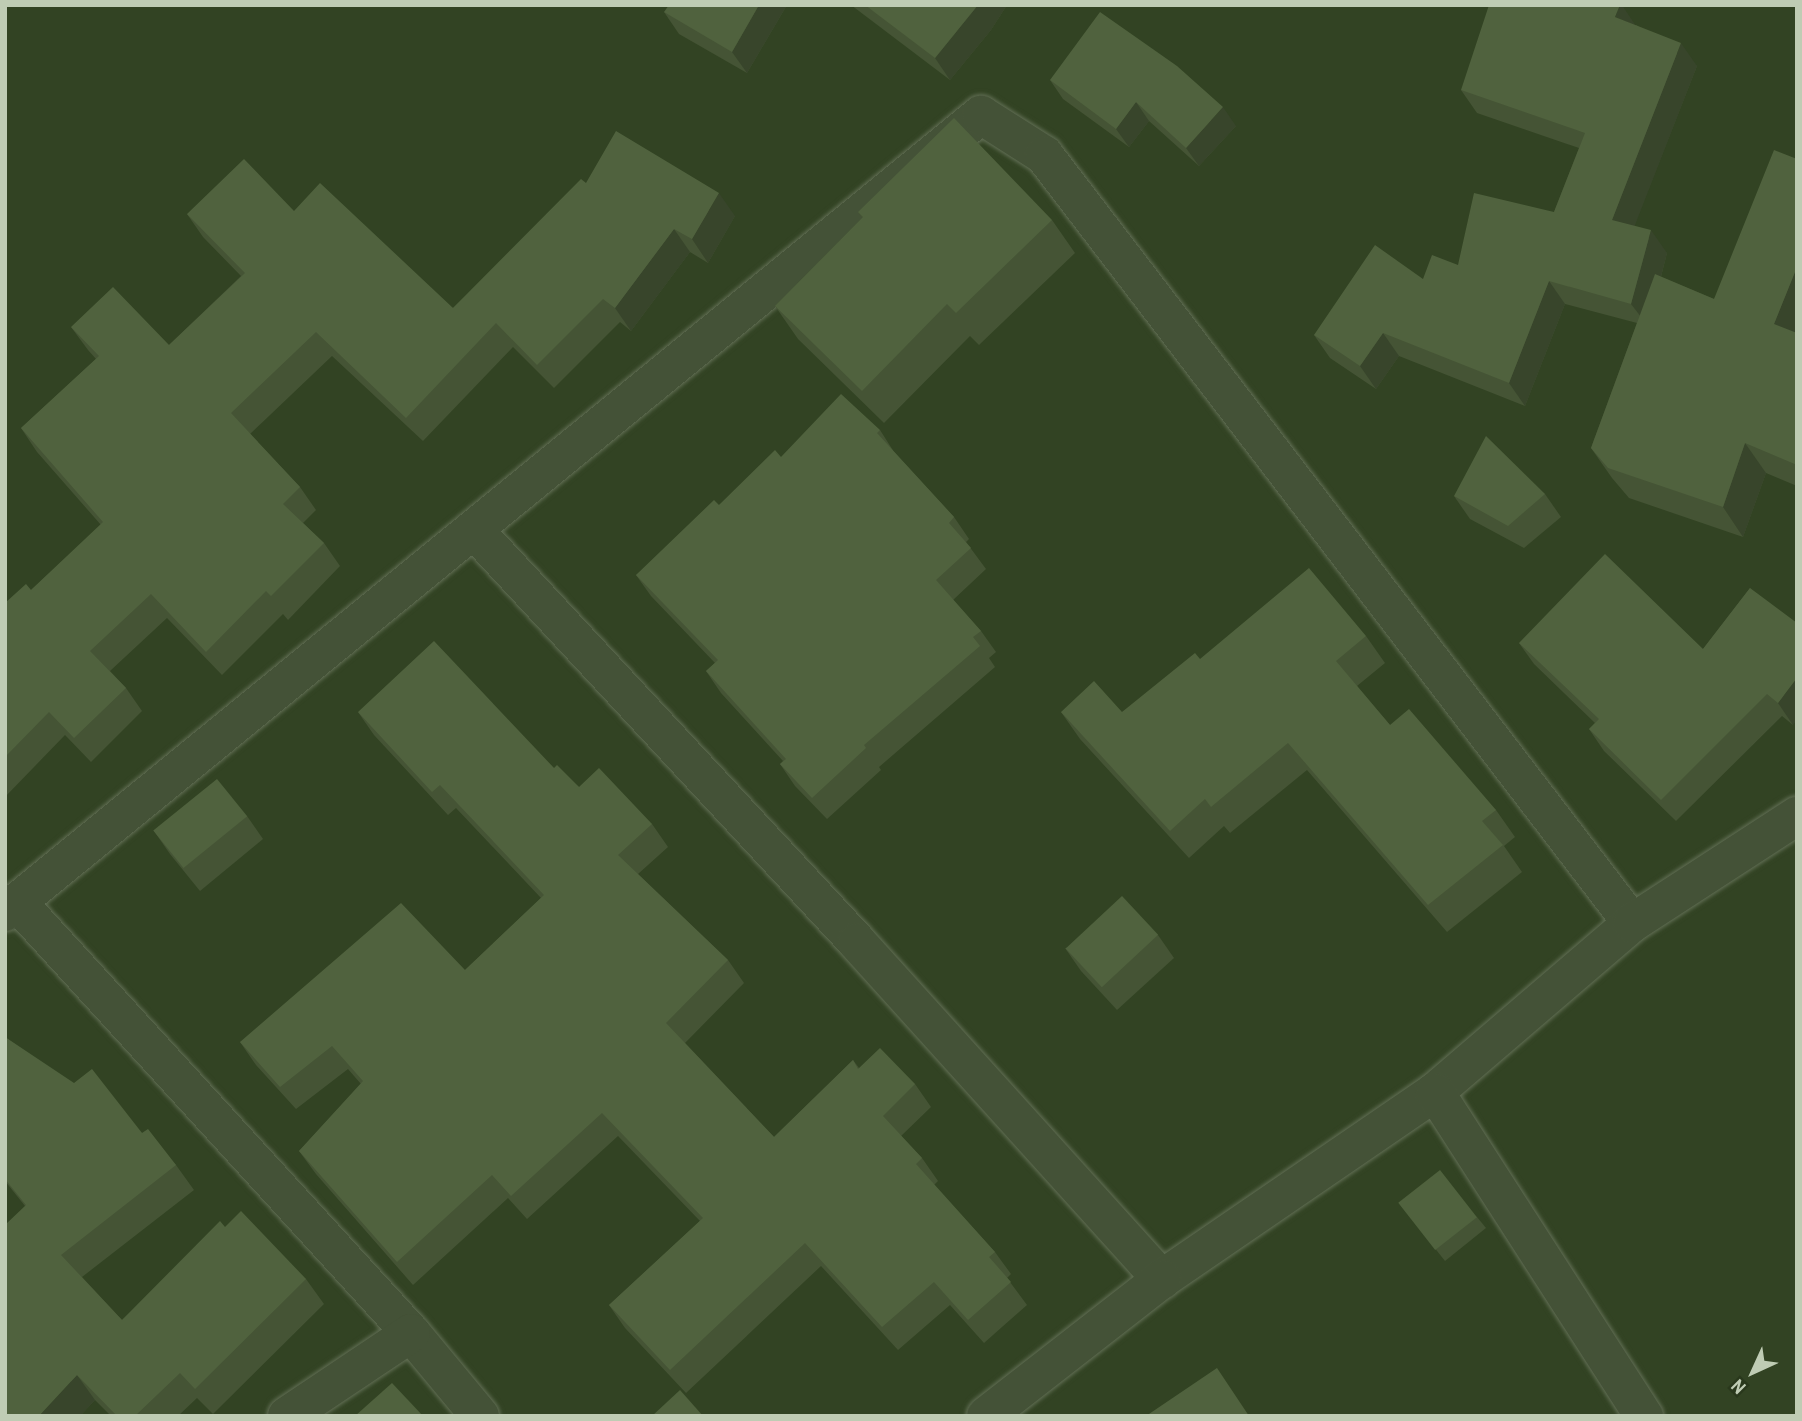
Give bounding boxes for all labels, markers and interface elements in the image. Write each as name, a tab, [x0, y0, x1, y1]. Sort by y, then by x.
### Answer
north arrow	[1718, 1337, 1788, 1407]
text: N	[1725, 1374, 1751, 1400]

